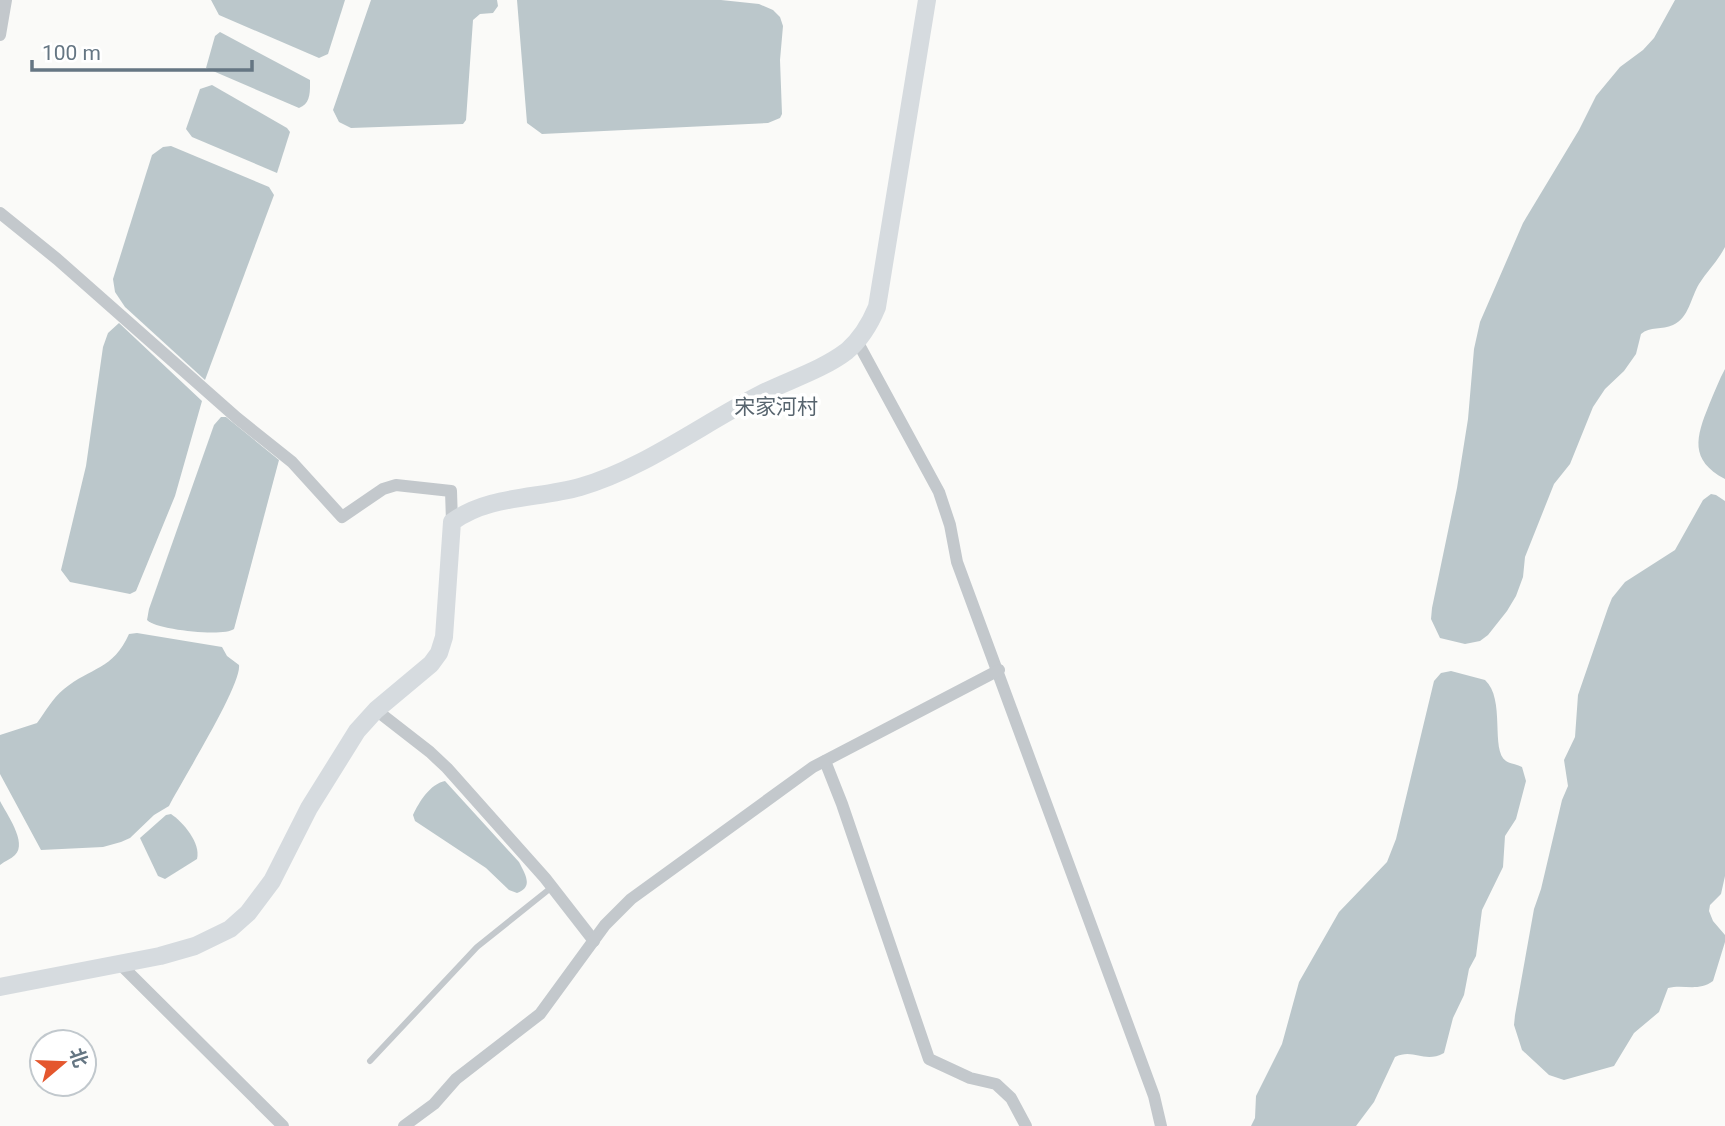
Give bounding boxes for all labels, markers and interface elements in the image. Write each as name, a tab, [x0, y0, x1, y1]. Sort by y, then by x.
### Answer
scale bar	[32, 28, 252, 72]
text: 100 m	[42, 41, 101, 65]
district label: 宋家河村	[734, 395, 818, 419]
north arrow	[28, 1028, 98, 1098]
text: 北	[65, 1045, 93, 1070]

